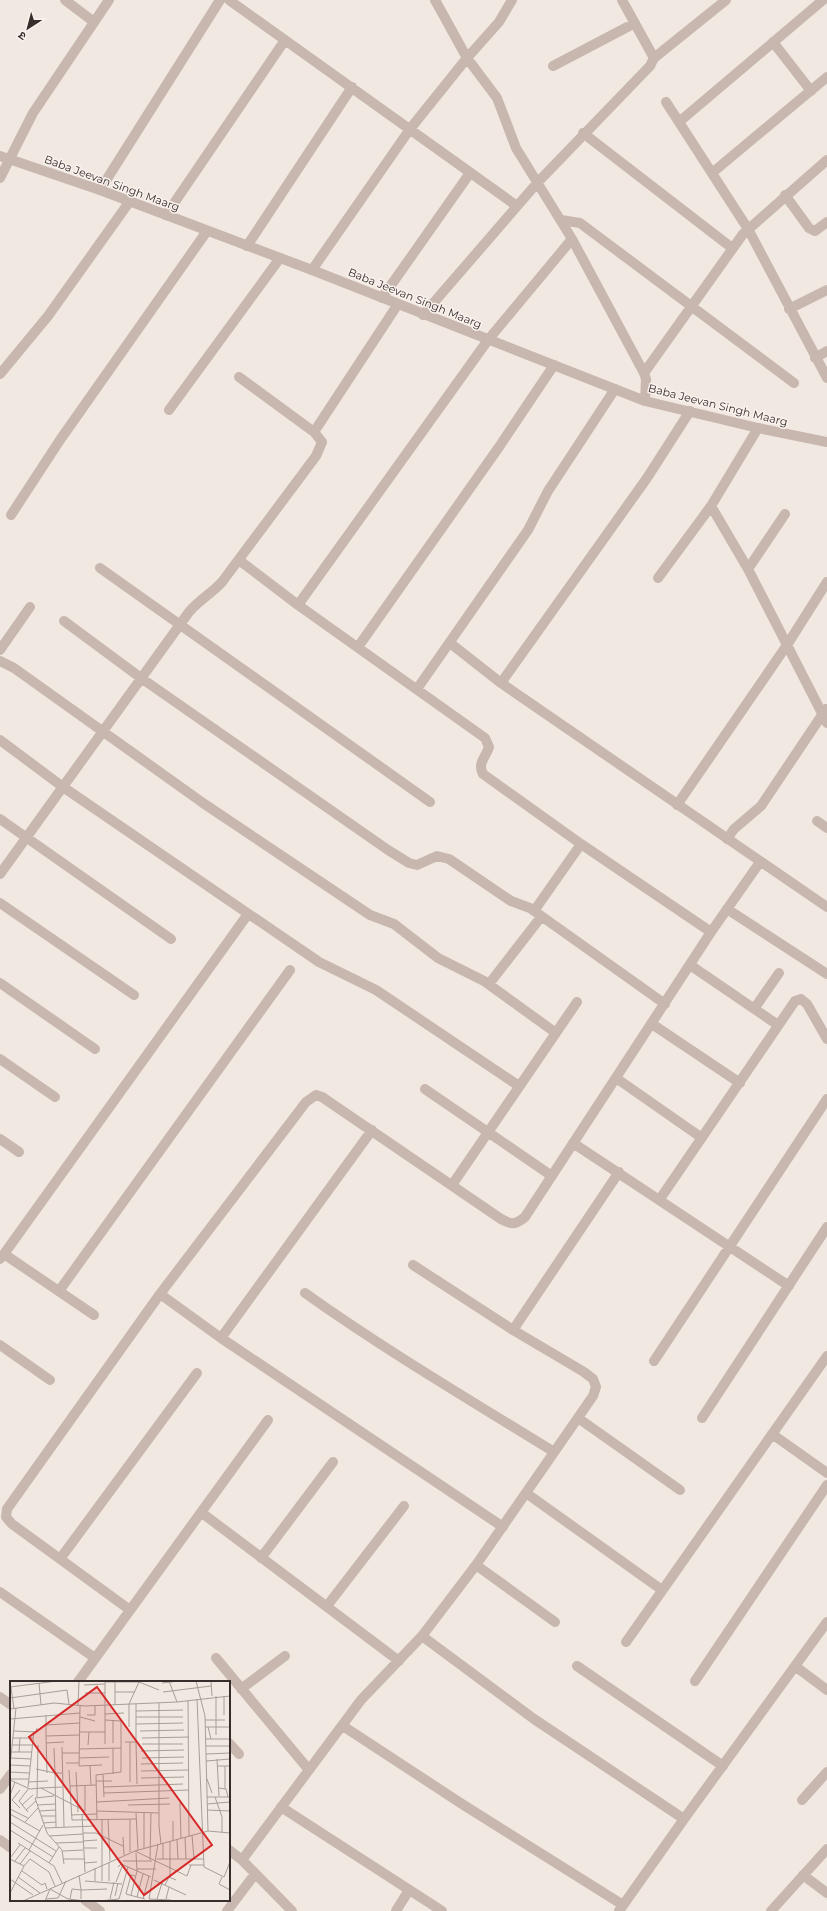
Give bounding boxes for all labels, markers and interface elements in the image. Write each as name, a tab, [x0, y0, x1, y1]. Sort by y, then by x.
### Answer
north arrow	[8, 8, 48, 48]
text: उ	[15, 28, 29, 44]
street label: Baba Jeevan Singh Maarg	[42, 152, 182, 214]
street label: Baba Jeevan Singh Maarg	[346, 265, 484, 331]
street label: Baba Jeevan Singh Maarg	[647, 381, 789, 429]
inset map	[10, 1681, 230, 1901]

